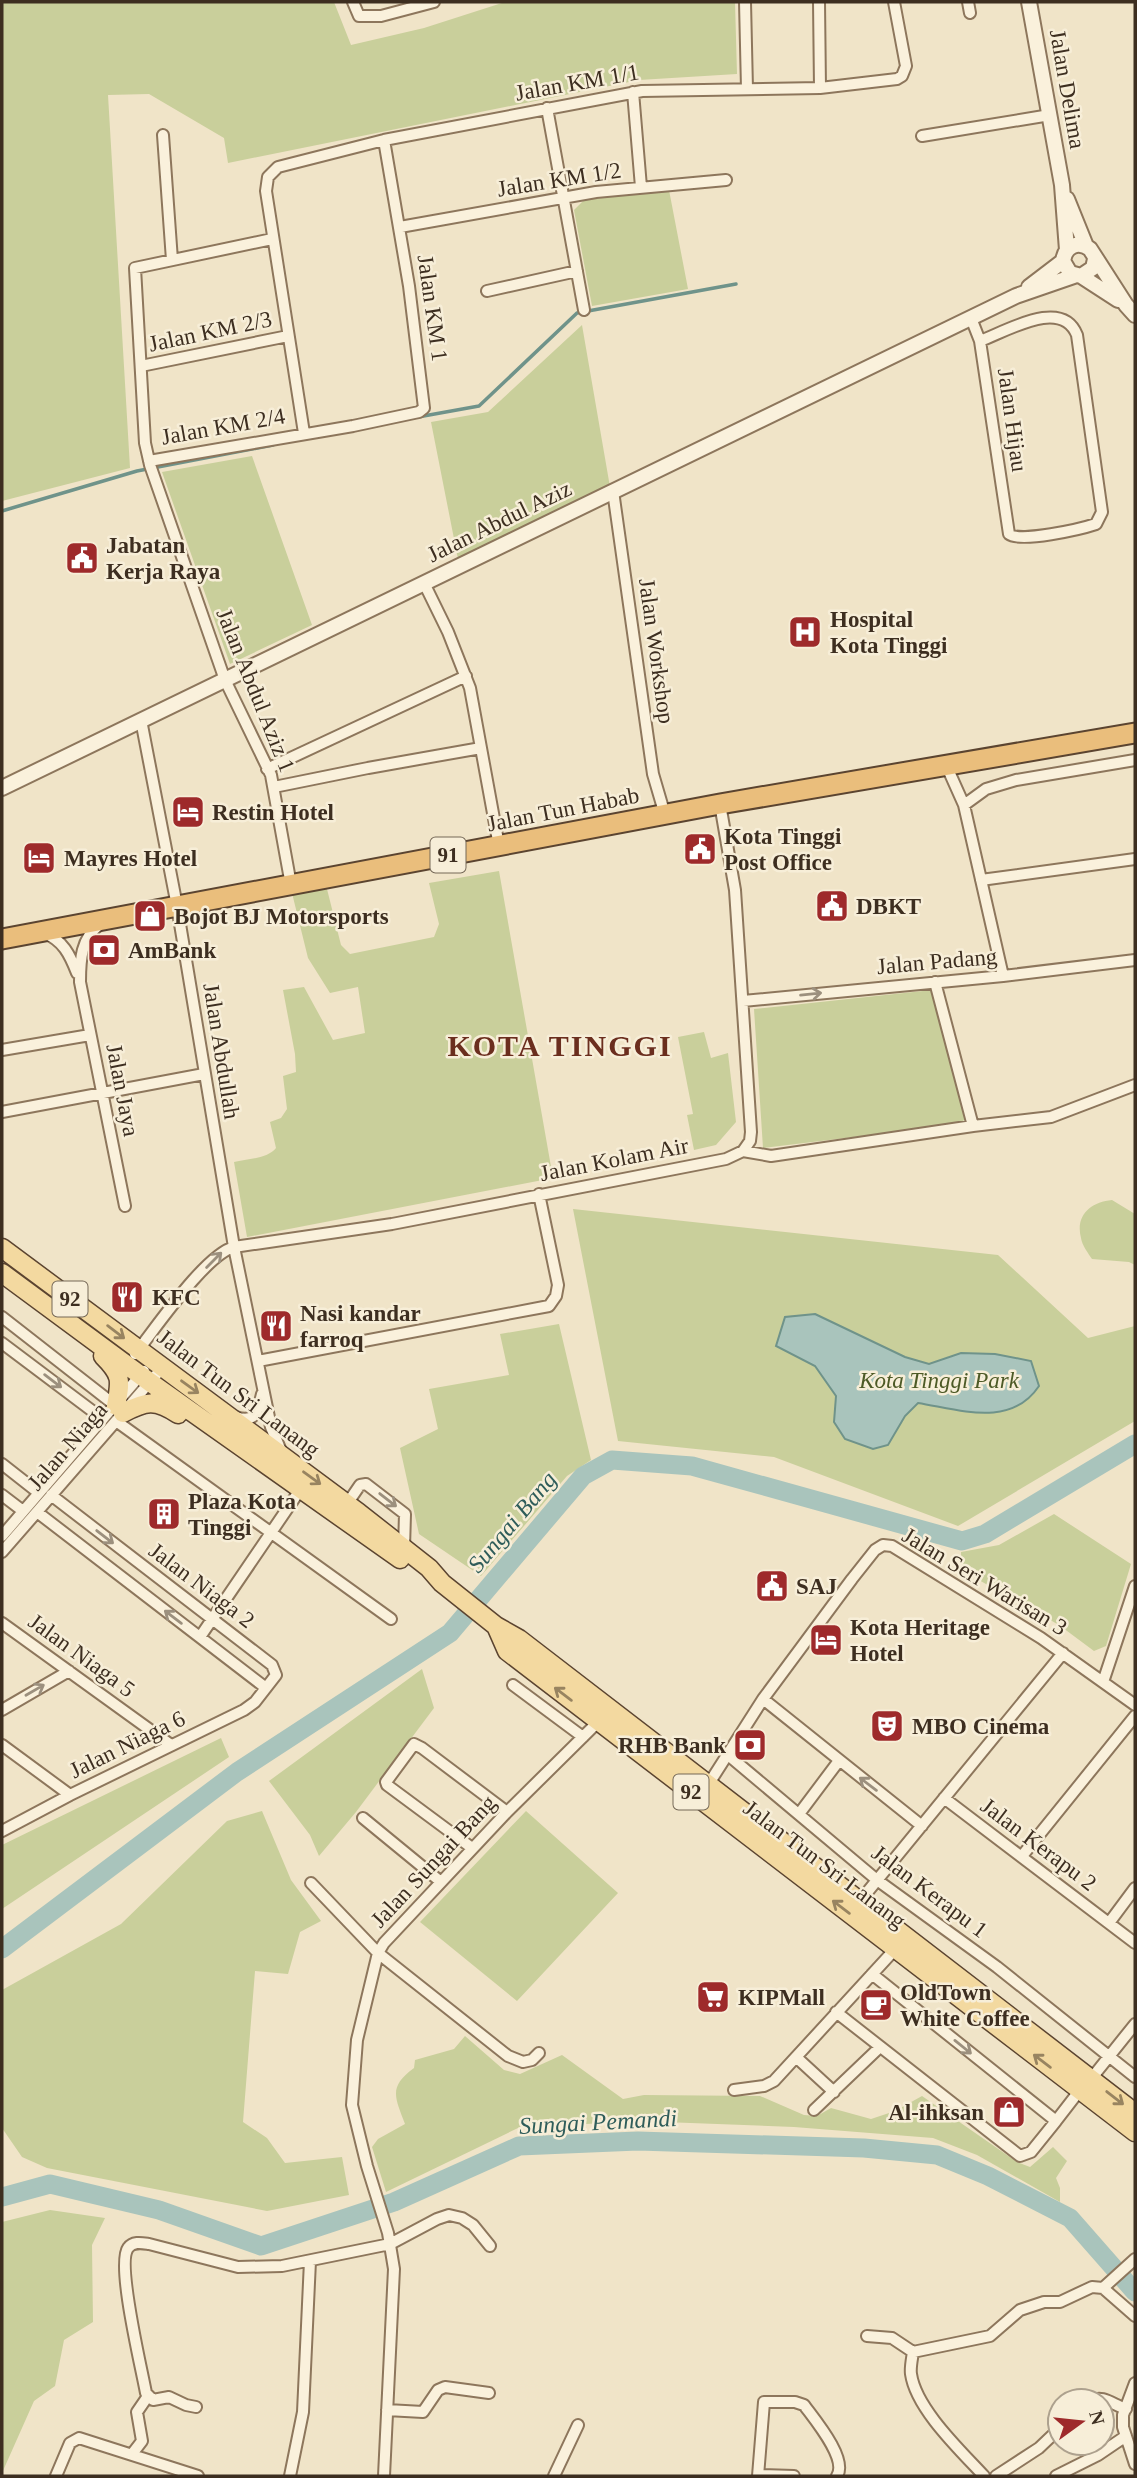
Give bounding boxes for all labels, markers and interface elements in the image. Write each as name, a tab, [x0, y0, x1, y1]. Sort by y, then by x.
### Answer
street label: Jalan Delima	[1045, 27, 1090, 151]
street label: Jalan KM 1/1	[513, 59, 641, 106]
street label: Jalan KM 1/2	[495, 157, 623, 202]
street label: Jalan KM 1	[413, 253, 452, 363]
street label: Jalan KM 2/3	[146, 306, 274, 357]
street label: Jalan Hijau	[993, 367, 1032, 474]
street label: Jalan KM 2/4	[159, 403, 287, 450]
street label: Jalan Abdul Aziz	[423, 476, 575, 567]
place label: Jabatan Kerja Raya	[106, 533, 221, 584]
public building icon: Jabatan Kerja Raya	[63, 539, 101, 577]
street label: Jalan Workshop	[634, 577, 679, 725]
street label: Jalan Abdul Aziz 1	[211, 605, 300, 776]
place label: Hospital Kota Tinggi	[830, 607, 948, 658]
hospital icon: Hospital Kota Tinggi	[786, 613, 824, 651]
street label: Jalan Tun Habab	[485, 782, 641, 837]
hotel icon: Restin Hotel	[169, 793, 207, 831]
place label: Restin Hotel	[212, 800, 334, 825]
place label: Kota Tinggi Post Office	[724, 824, 842, 875]
public building icon: Kota Tinggi Post Office	[681, 830, 719, 868]
road number: 91	[430, 838, 466, 872]
hotel icon: Mayres Hotel	[20, 839, 58, 877]
place label: Mayres Hotel	[64, 846, 197, 871]
public building icon: DBKT	[813, 887, 851, 925]
place label: DBKT	[856, 894, 921, 919]
shop icon: Bojot BJ Motorsports	[131, 897, 169, 935]
place label: Bojot BJ Motorsports	[174, 904, 389, 929]
bank icon: AmBank	[85, 931, 123, 969]
place label: AmBank	[128, 938, 216, 963]
street label: Jalan Padang	[876, 944, 999, 979]
street label: Jalan Abdullah	[198, 981, 245, 1121]
one-way arrow	[799, 987, 822, 1000]
district label: KOTA TINGGI	[447, 1029, 673, 1062]
street label: Jalan Jaya	[101, 1042, 144, 1139]
street label: Jalan Kolam Air	[538, 1133, 691, 1186]
one-way arrow	[206, 1251, 223, 1268]
restaurant icon: KFC	[108, 1278, 146, 1316]
road number: 92	[52, 1282, 88, 1316]
place label: KFC	[152, 1285, 201, 1310]
place label: Nasi kandar farroq	[300, 1301, 421, 1352]
restaurant icon: Nasi kandar farroq	[257, 1307, 295, 1345]
street label: Jalan Tun Sri Lanang	[153, 1324, 325, 1463]
one-way arrow	[106, 1325, 125, 1339]
park label: Kota Tinggi Park	[858, 1368, 1020, 1393]
one-way arrow	[43, 1374, 61, 1389]
one-way arrow	[180, 1380, 199, 1395]
street label: Jalan Niaga	[23, 1397, 112, 1495]
water label: Sungai Bang	[462, 1466, 562, 1578]
one-way arrow	[302, 1471, 321, 1485]
place label: Plaza Kota Tinggi	[188, 1489, 296, 1540]
one-way arrow	[378, 1493, 396, 1508]
building icon: Plaza Kota Tinggi	[145, 1495, 183, 1533]
street label: Jalan Seri Warisan 3	[898, 1522, 1072, 1640]
one-way arrow	[96, 1530, 114, 1545]
street label: Jalan Niaga 2	[144, 1538, 259, 1633]
public building icon: SAJ	[753, 1567, 791, 1605]
place label: SAJ	[796, 1574, 837, 1599]
street label: Jalan Niaga 5	[24, 1609, 140, 1702]
one-way arrow	[164, 1610, 183, 1624]
place label: Kota Heritage Hotel	[850, 1615, 990, 1666]
hotel icon: Kota Heritage Hotel	[807, 1621, 845, 1659]
one-way arrow	[25, 1683, 45, 1697]
one-way arrow	[554, 1687, 573, 1702]
street label: Jalan Niaga 6	[65, 1706, 189, 1783]
theatre icon: MBO Cinema	[868, 1707, 906, 1745]
place label: MBO Cinema	[912, 1714, 1050, 1739]
bank icon: RHB Bank	[731, 1726, 769, 1764]
place label: RHB Bank	[618, 1733, 726, 1758]
road number: 92	[674, 1774, 708, 1810]
one-way arrow	[859, 1777, 877, 1792]
street label: Jalan Sungai Bang	[366, 1790, 501, 1932]
street label: Jalan Kerapu 2	[976, 1793, 1101, 1896]
street label: Jalan Tun Sri Lanang	[739, 1795, 911, 1934]
street label: Jalan Kerapu 1	[867, 1840, 992, 1943]
one-way arrow	[832, 1899, 851, 1914]
supermarket icon: KIPMall	[694, 1978, 732, 2016]
place label: OldTown White Coffee	[900, 1980, 1030, 2031]
place label: KIPMall	[738, 1985, 825, 2010]
cafe icon: OldTown White Coffee	[857, 1986, 895, 2024]
one-way arrow	[954, 2039, 972, 2055]
one-way arrow	[1033, 2053, 1052, 2068]
one-way arrow	[1106, 2090, 1124, 2105]
shop icon: Al-ihksan	[990, 2093, 1028, 2131]
place label: Al-ihksan	[888, 2100, 984, 2125]
water label: Sungai Pemandi	[518, 2105, 678, 2139]
north arrow	[1046, 2387, 1116, 2457]
text: N	[1085, 2408, 1109, 2427]

